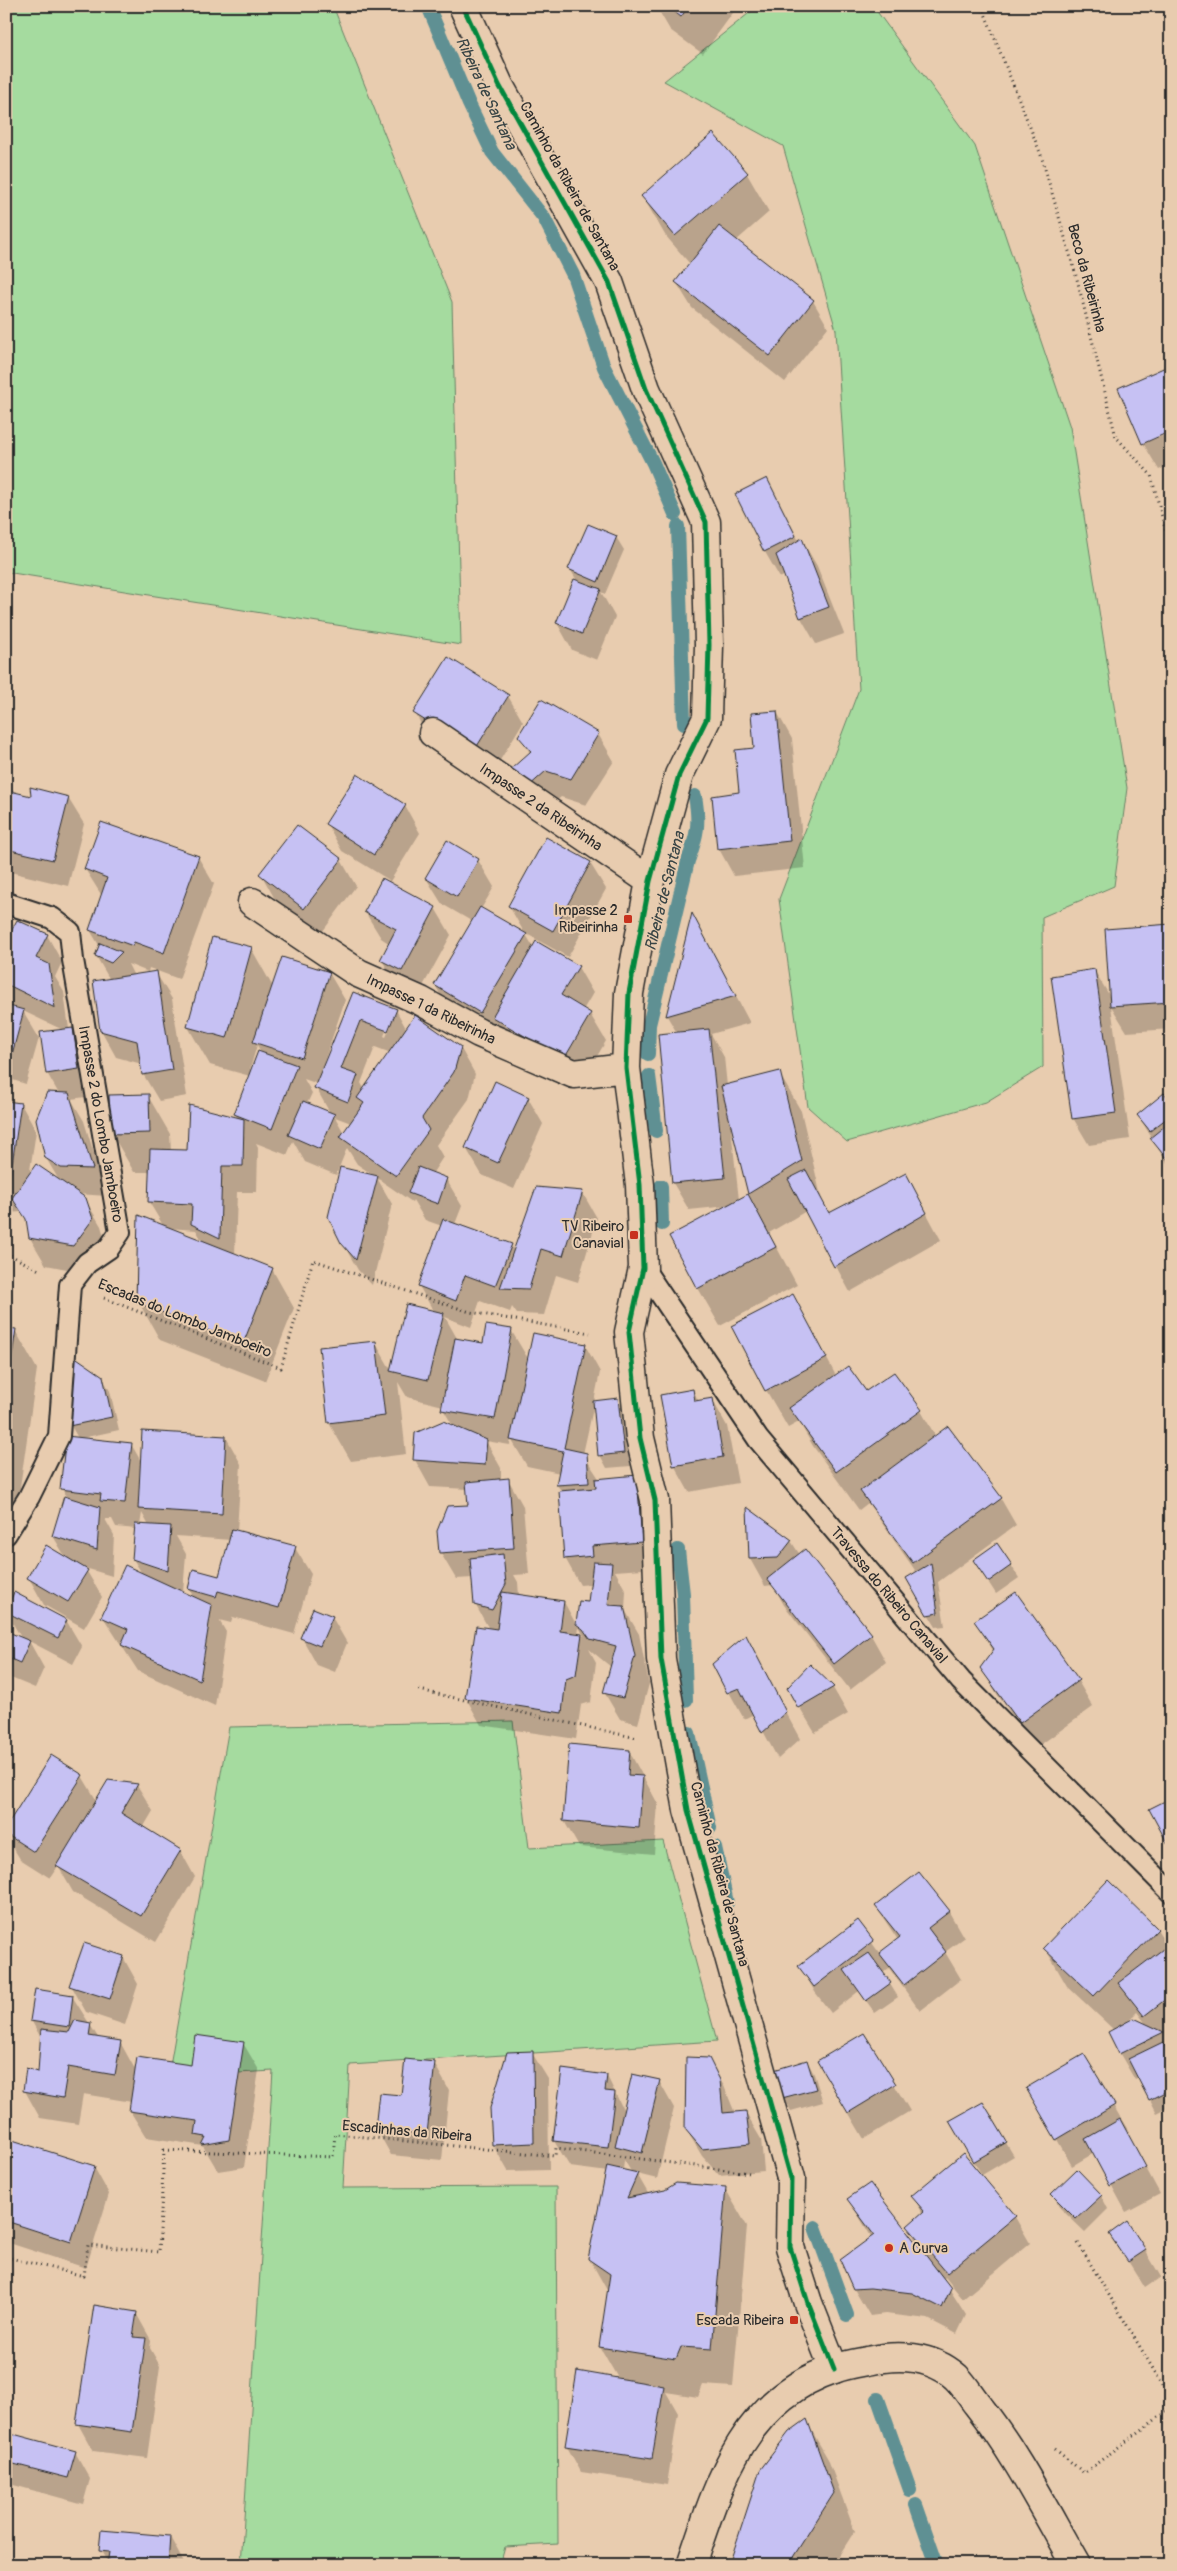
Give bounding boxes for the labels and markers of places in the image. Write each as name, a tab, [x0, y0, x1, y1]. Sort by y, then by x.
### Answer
place label: Impasse 2 Ribeirinha	[554, 901, 618, 937]
marker: Impasse 2 Ribeirinha	[622, 913, 634, 925]
place label: TV Ribeiro Canavial	[562, 1217, 624, 1253]
marker: TV Ribeiro Canavial	[628, 1229, 640, 1241]
place label: A Curva	[899, 2239, 948, 2258]
marker: A Curva	[883, 2242, 895, 2254]
place label: Escada Ribeira	[696, 2311, 784, 2330]
marker: Escada Ribeira	[788, 2314, 800, 2326]

